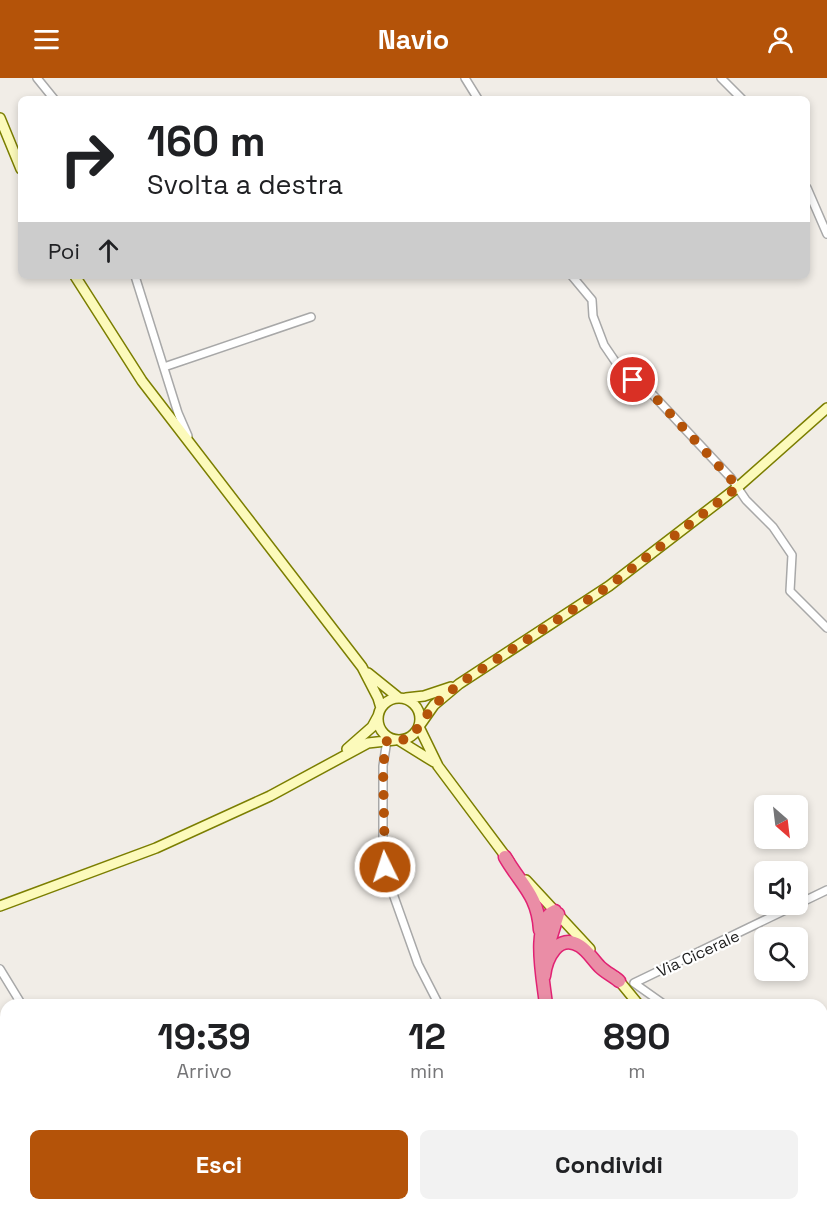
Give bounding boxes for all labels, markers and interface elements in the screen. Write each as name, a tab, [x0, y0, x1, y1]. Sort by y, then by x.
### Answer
text: Navio	[378, 22, 449, 57]
icon: menu	[30, 23, 63, 56]
icon: person	[764, 23, 797, 56]
text: 160 m	[147, 115, 266, 168]
icon: right	[48, 120, 126, 198]
text: Svolta a destra	[147, 167, 343, 202]
icon: ahead	[92, 234, 125, 267]
text: Poi	[48, 237, 80, 265]
pin	[607, 354, 658, 405]
icon: arrive	[616, 363, 649, 396]
north arrow	[754, 795, 808, 849]
map controls	[754, 795, 808, 981]
position arrow	[353, 835, 417, 899]
button: sound	[754, 861, 808, 915]
street label: Via Cicerale	[654, 925, 743, 982]
button: search	[754, 927, 808, 981]
text: 19:39	[157, 1014, 251, 1060]
text: 12	[408, 1014, 446, 1060]
text: 890	[603, 1014, 671, 1060]
text: Arrivo	[176, 1058, 232, 1084]
text: min	[410, 1058, 444, 1084]
text: m	[628, 1058, 646, 1084]
button: Esci	[30, 1130, 408, 1199]
button: Condividi	[420, 1130, 798, 1199]

